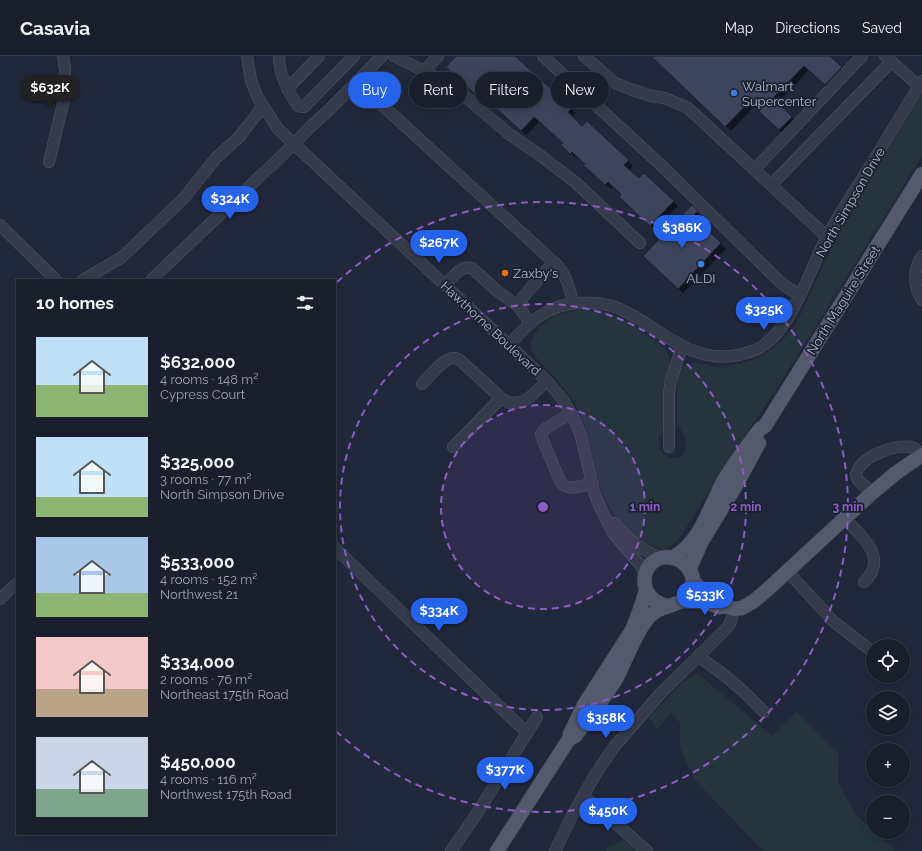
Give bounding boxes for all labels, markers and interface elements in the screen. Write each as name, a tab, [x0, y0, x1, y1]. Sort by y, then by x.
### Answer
text: Casavia	[20, 17, 90, 39]
text: Map	[725, 20, 753, 36]
text: Directions	[775, 20, 840, 36]
text: Saved	[862, 20, 902, 36]
chip: Buy	[348, 72, 401, 108]
chip: Rent	[409, 72, 467, 108]
chip: Filters	[475, 72, 543, 108]
chip: New	[551, 72, 609, 108]
pin: $632K	[22, 75, 78, 109]
place label: Walmart Supercenter	[742, 79, 817, 109]
text: $632K	[30, 80, 70, 95]
marker: Walmart Supercenter	[729, 88, 739, 98]
street label: North Simpson Drive	[813, 144, 888, 260]
pin: $324K	[202, 186, 258, 220]
text: $324K	[211, 191, 249, 206]
pin: $386K	[654, 215, 710, 249]
text: $386K	[662, 220, 702, 235]
pin: $267K	[411, 230, 467, 264]
text: $267K	[419, 235, 459, 250]
street label: North Maguire Street	[804, 242, 883, 358]
marker: ALDI	[696, 259, 706, 269]
place label: Zaxby's	[513, 266, 558, 281]
marker: Zaxby's	[500, 268, 510, 278]
place label: ALDI	[687, 271, 715, 286]
street label: Hawthorne Boulevard	[438, 278, 544, 379]
icon: filters	[294, 292, 316, 314]
text: 10 homes	[36, 293, 114, 313]
pin: $325K	[736, 297, 792, 331]
text: $325K	[745, 302, 783, 317]
text: $632,000	[160, 352, 235, 372]
icon: home	[68, 353, 116, 401]
text: 4 rooms · 148 m²	[160, 372, 258, 387]
text: Cypress Court	[160, 387, 245, 402]
text: $325,000	[160, 452, 234, 472]
icon: home	[68, 453, 116, 501]
text: 3 rooms · 77 m²	[160, 472, 252, 487]
text: North Simpson Drive	[160, 487, 284, 502]
centre of rings	[536, 500, 550, 514]
text: 1 min	[630, 500, 660, 514]
text: 2 min	[730, 500, 762, 514]
text: 3 min	[832, 500, 864, 514]
text: $533,000	[160, 552, 234, 572]
icon: home	[68, 553, 116, 601]
text: 4 rooms · 152 m²	[160, 572, 257, 587]
pin: $533K	[677, 582, 733, 616]
text: Northwest 21	[160, 587, 238, 602]
text: $533K	[686, 587, 724, 602]
pin: $334K	[411, 598, 467, 632]
text: $334K	[420, 603, 458, 618]
map controls	[866, 639, 910, 839]
button: locate	[866, 639, 910, 683]
text: $334,000	[160, 652, 235, 672]
icon: home	[68, 653, 116, 701]
text: 2 rooms · 76 m²	[160, 672, 252, 687]
text: Northeast 175th Road	[160, 687, 289, 702]
button: layers	[866, 691, 910, 735]
pin: $358K	[578, 705, 634, 739]
text: $358K	[586, 710, 626, 725]
button: +	[866, 743, 910, 787]
text: $450,000	[160, 752, 236, 772]
icon: home	[68, 753, 116, 801]
pin: $377K	[477, 757, 533, 791]
text: $377K	[486, 762, 524, 777]
text: 4 rooms · 116 m²	[160, 772, 257, 787]
text: Northwest 175th Road	[160, 787, 292, 802]
button: −	[866, 795, 910, 839]
pin: $450K	[580, 798, 636, 832]
text: $450K	[588, 803, 628, 818]

